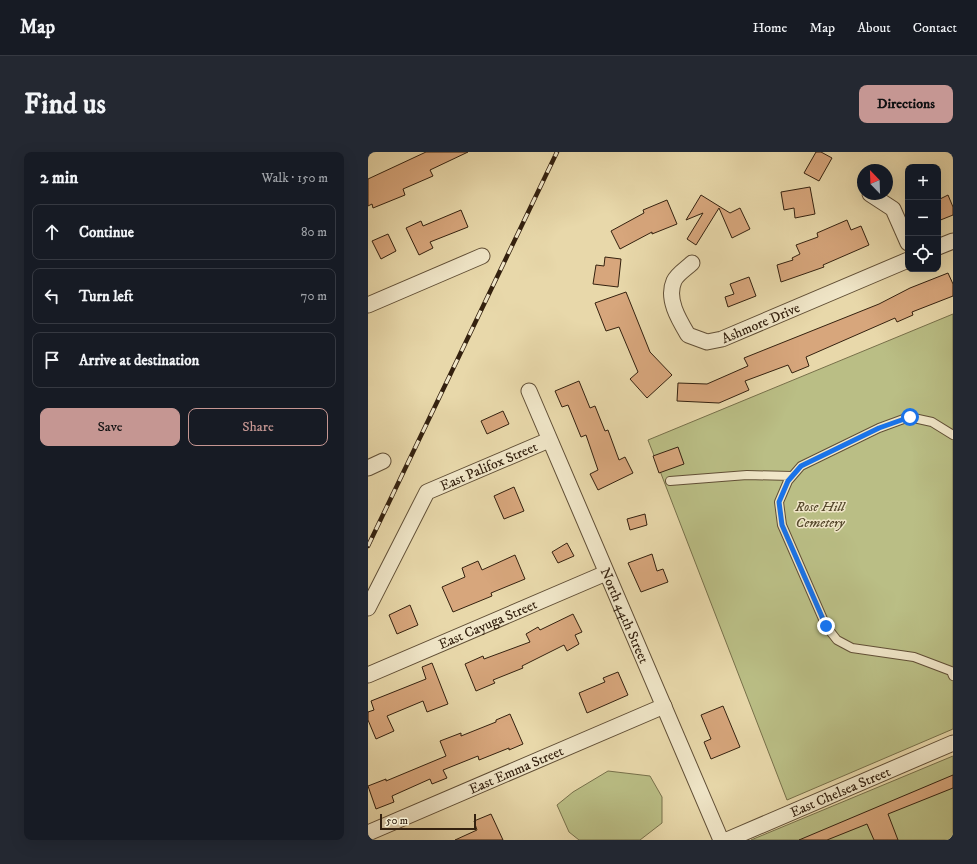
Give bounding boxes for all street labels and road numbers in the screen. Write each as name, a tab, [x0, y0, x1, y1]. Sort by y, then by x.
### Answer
street label: Ashmore Drive	[719, 299, 803, 348]
street label: East Palifox Street	[437, 438, 541, 495]
street label: North 44th Street	[596, 565, 653, 667]
street label: East Cayuga Street	[436, 595, 540, 654]
street label: East Emma Street	[466, 742, 567, 799]
street label: East Chelsea Street	[788, 763, 894, 822]

